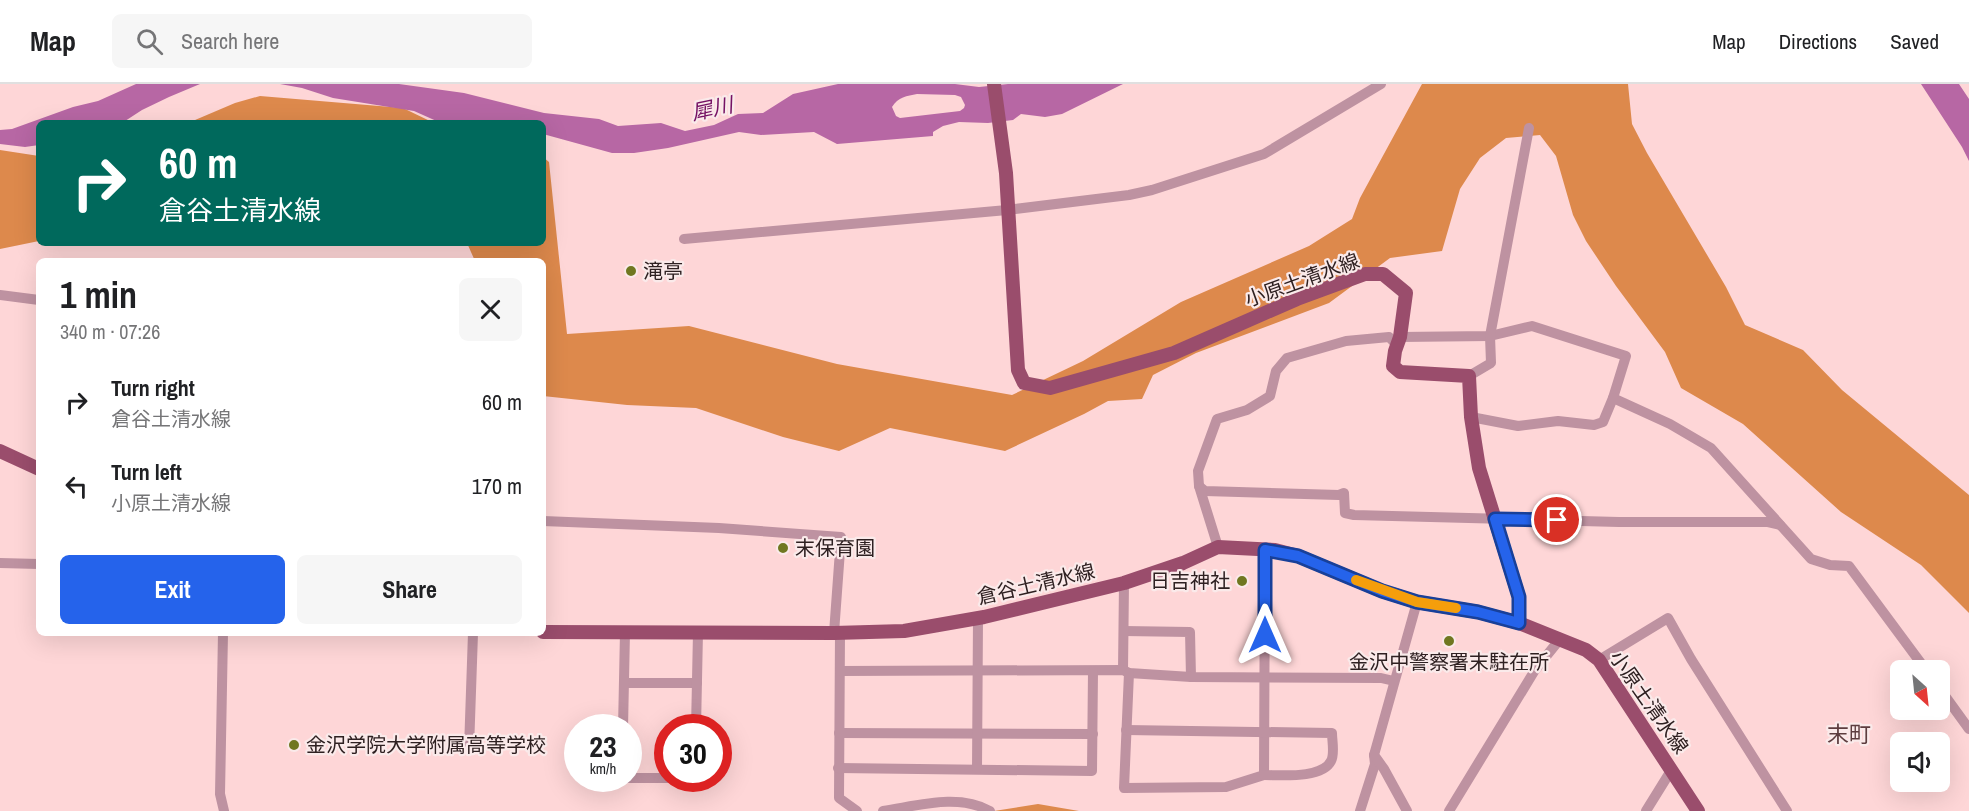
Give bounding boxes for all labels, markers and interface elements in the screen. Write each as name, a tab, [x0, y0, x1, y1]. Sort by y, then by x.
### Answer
search box	[112, 14, 532, 68]
text: Map	[30, 22, 76, 60]
icon: search	[133, 25, 166, 58]
text: Search here	[181, 26, 279, 56]
text: Map	[1712, 27, 1746, 56]
text: Directions	[1779, 27, 1857, 56]
text: Saved	[1890, 27, 1939, 56]
water label: 犀川	[688, 90, 737, 127]
text: 60 m	[159, 135, 238, 191]
icon: right	[60, 144, 138, 222]
text: 倉谷土清水線	[159, 192, 321, 228]
street label: 小原土清水線	[1241, 246, 1363, 313]
place label: 滝亭	[643, 257, 683, 284]
marker: 滝亭	[624, 264, 638, 278]
text: 1 min	[60, 271, 137, 319]
button: close	[459, 278, 522, 341]
text: 340 m · 07:26	[60, 318, 160, 345]
text: Turn right	[111, 373, 195, 403]
icon: right	[60, 386, 93, 419]
text: 60 m	[482, 387, 522, 417]
text: 倉谷土清水線	[111, 405, 231, 432]
text: Turn left	[111, 457, 182, 487]
icon: left	[60, 470, 93, 503]
text: 170 m	[472, 471, 522, 501]
text: 小原土清水線	[111, 489, 231, 516]
pin	[1531, 494, 1582, 545]
icon: arrive	[1540, 503, 1573, 536]
place label: 末保育園	[795, 534, 875, 561]
marker: 末保育園	[776, 541, 790, 555]
button: Exit	[60, 555, 285, 624]
button: Share	[297, 555, 522, 624]
street label: 倉谷土清水線	[974, 557, 1097, 610]
place label: 日吉神社	[1150, 567, 1230, 594]
marker: 日吉神社	[1235, 574, 1249, 588]
position arrow	[1233, 603, 1297, 667]
marker: 金沢中警察署末駐在所	[1442, 634, 1456, 648]
street label: 小原土清水線	[1604, 645, 1695, 759]
place label: 金沢中警察署末駐在所	[1349, 648, 1549, 675]
north arrow	[1890, 660, 1950, 720]
map controls	[1890, 660, 1950, 792]
speed limit sign: 30	[654, 714, 732, 792]
district label: 末町	[1827, 719, 1871, 749]
text: 23	[589, 726, 617, 766]
place label: 金沢学院大学附属高等学校	[306, 731, 546, 758]
button: sound	[1890, 732, 1950, 792]
marker: 金沢学院大学附属高等学校	[287, 738, 301, 752]
text: km/h	[590, 758, 616, 779]

